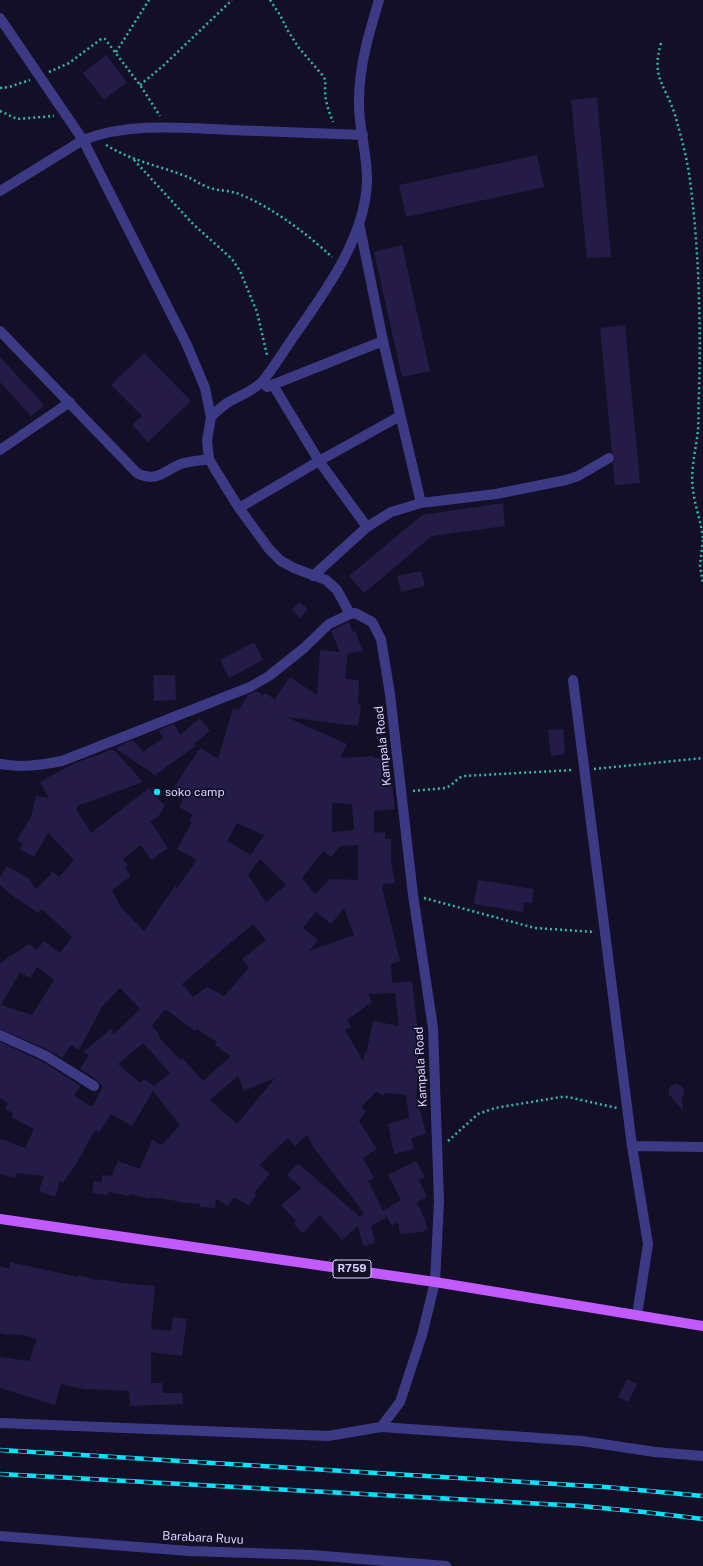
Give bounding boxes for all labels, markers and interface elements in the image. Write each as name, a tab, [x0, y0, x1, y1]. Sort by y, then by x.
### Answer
street label: Kampala Road	[372, 705, 394, 787]
place label: soko camp	[165, 785, 225, 799]
marker: soko camp	[152, 787, 162, 797]
street label: Kampala Road	[412, 1027, 430, 1107]
road number: R759	[333, 1260, 371, 1278]
street label: Barabara Ruvu	[162, 1529, 244, 1547]

